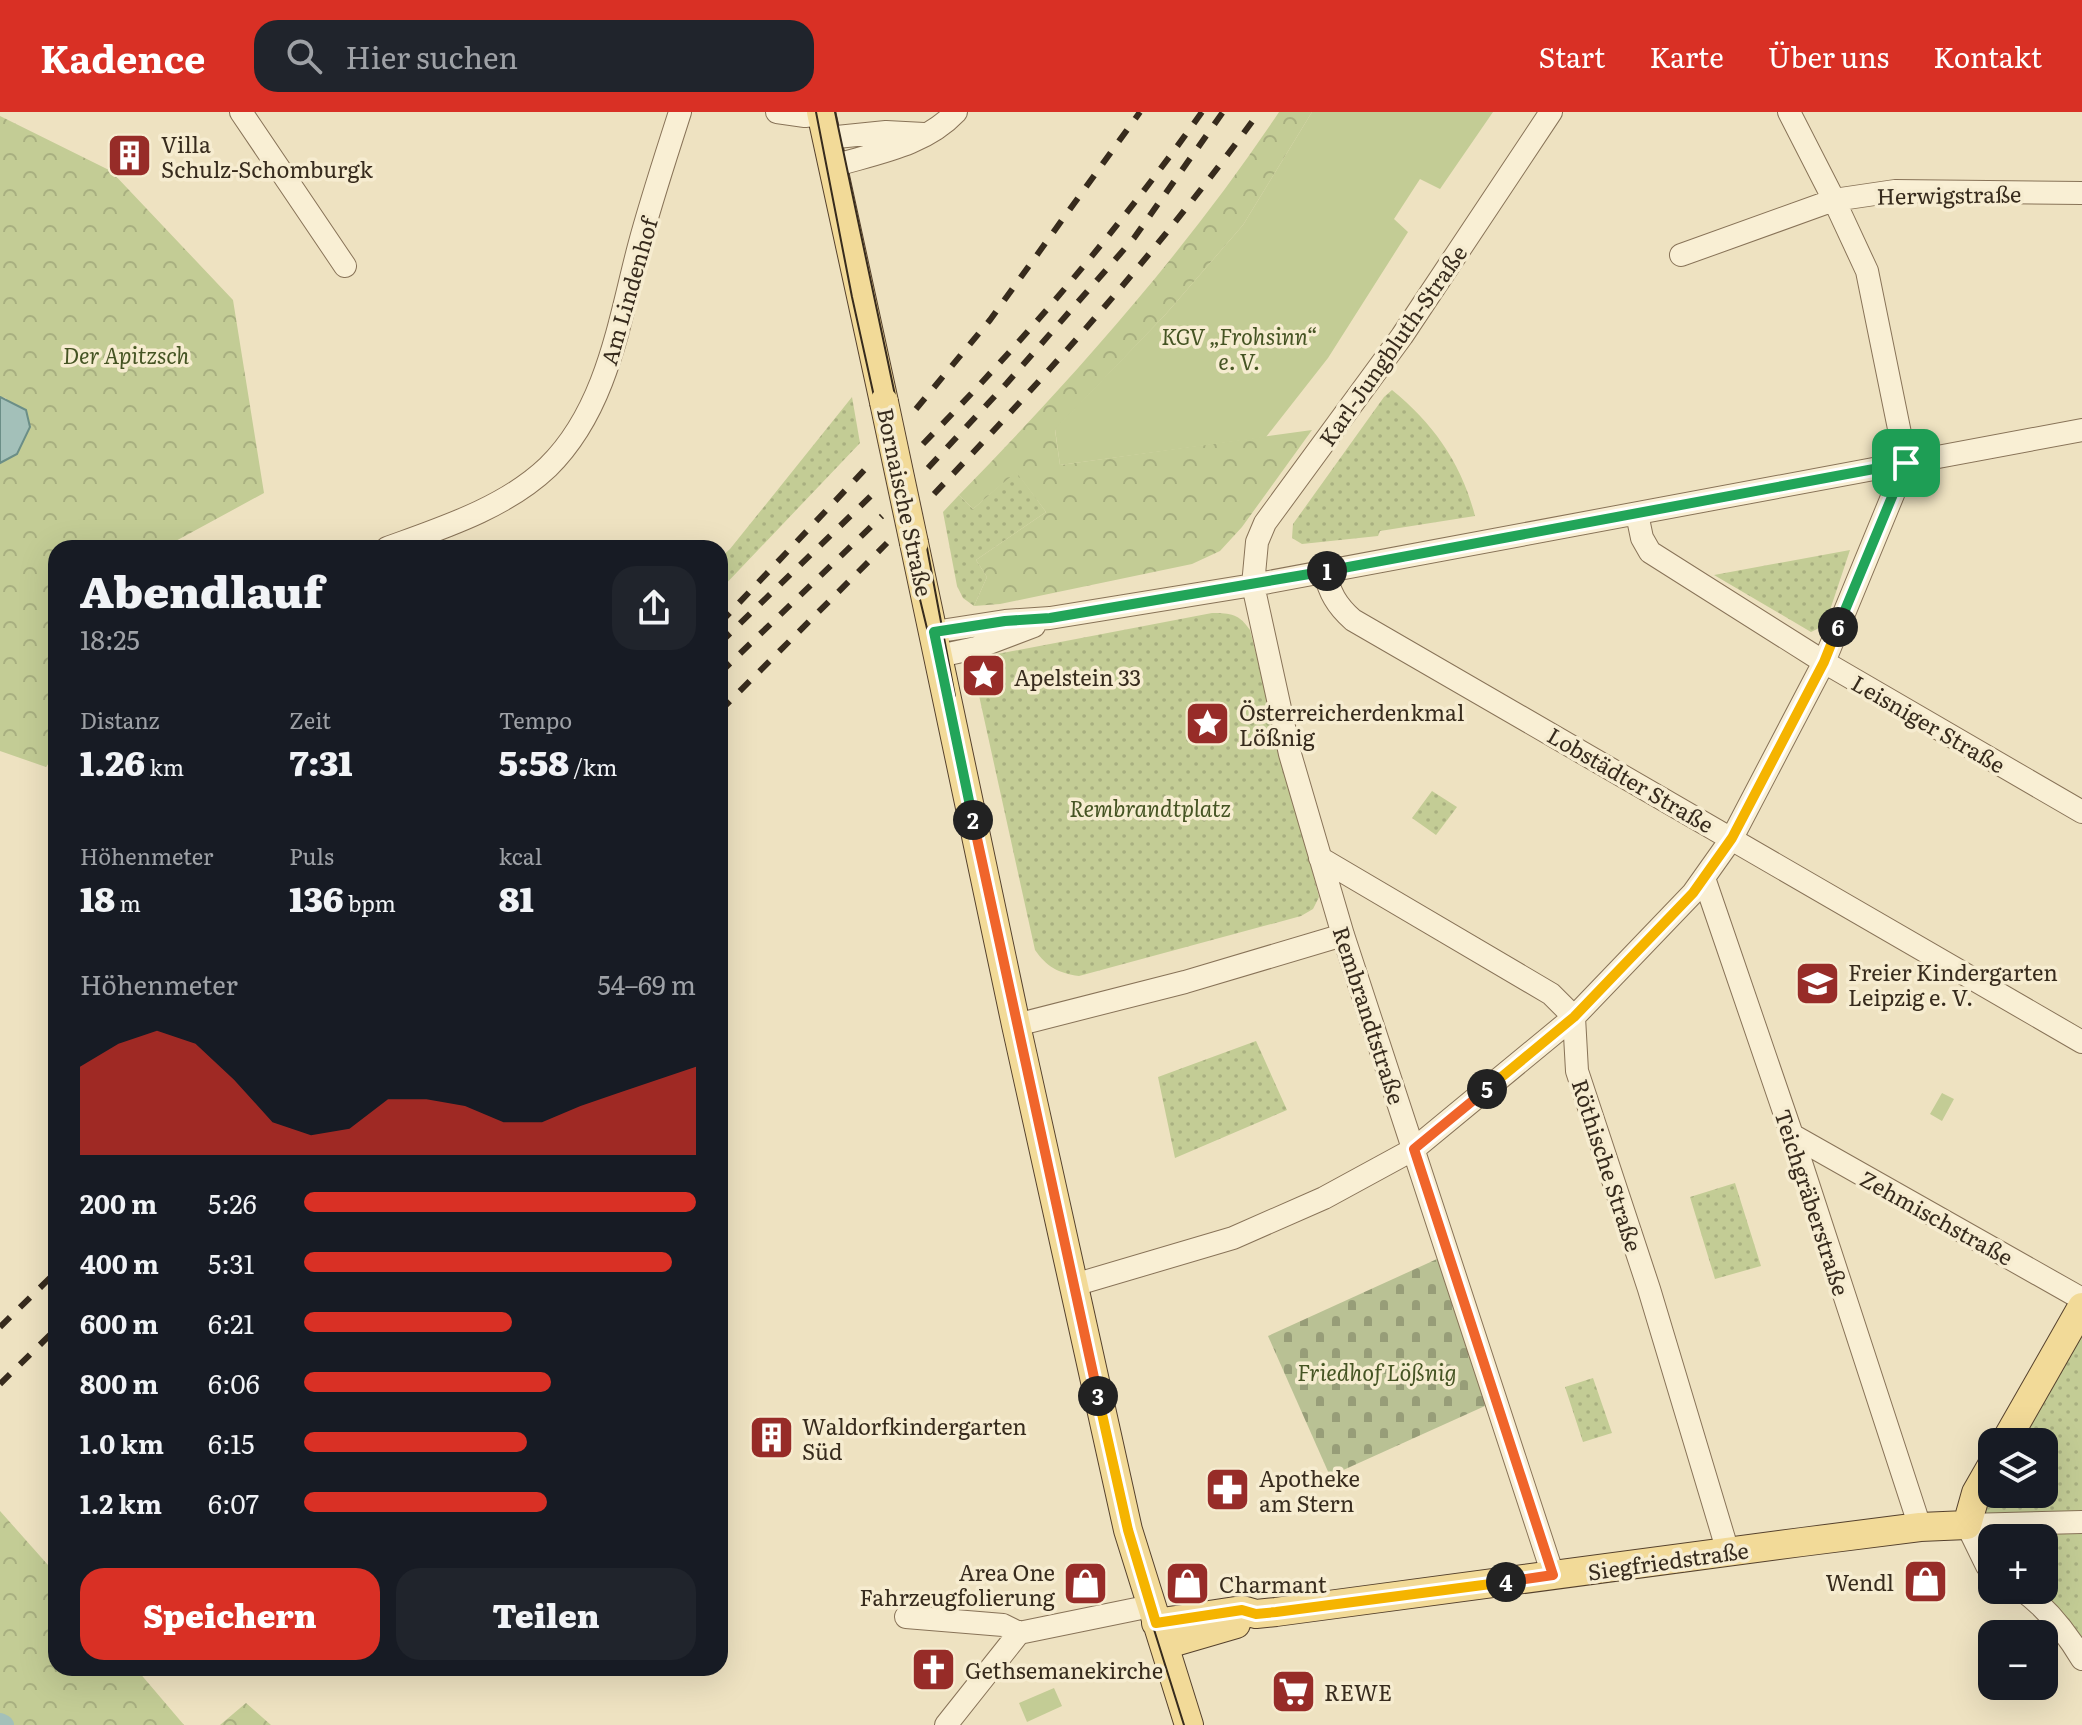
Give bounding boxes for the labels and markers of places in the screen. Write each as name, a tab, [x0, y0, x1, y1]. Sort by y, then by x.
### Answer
place label: Villa Schulz-Schomburgk	[161, 127, 374, 185]
building icon: Villa Schulz-Schomburgk	[106, 132, 154, 180]
pin	[1872, 429, 1940, 497]
pin: 1	[1307, 551, 1347, 591]
pin: 6	[1818, 607, 1858, 647]
place icon: Apelstein 33	[959, 652, 1007, 700]
place label: Apelstein 33	[1014, 660, 1141, 693]
place label: Österreicherdenkmal Lößnig	[1239, 695, 1464, 753]
place icon: Österreicherdenkmal Lößnig	[1184, 700, 1232, 748]
pin: 2	[953, 800, 993, 840]
place label: Freier Kindergarten Leipzig e. V.	[1848, 955, 2058, 1013]
school or university icon: Freier Kindergarten Leipzig e. V.	[1793, 960, 1841, 1008]
pin: 5	[1467, 1069, 1507, 1109]
pin: 3	[1078, 1376, 1118, 1416]
place label: Waldorfkindergarten Süd	[802, 1409, 1027, 1467]
building icon: Waldorfkindergarten Süd	[747, 1414, 795, 1462]
place label: Apotheke am Stern	[1259, 1461, 1360, 1519]
pharmacy icon: Apotheke am Stern	[1204, 1466, 1252, 1514]
place label: Area One Fahrzeugfolierung	[860, 1555, 1056, 1613]
shop icon: Wendl	[1901, 1557, 1949, 1605]
shop icon: Charmant	[1164, 1559, 1212, 1607]
shop icon: Area One Fahrzeugfolierung	[1062, 1560, 1110, 1608]
pin: 4	[1486, 1562, 1526, 1602]
place label: Wendl	[1825, 1565, 1894, 1598]
place label: Charmant	[1219, 1567, 1327, 1600]
church icon: Gethsemanekirche	[910, 1645, 958, 1693]
place label: Gethsemanekirche	[965, 1653, 1163, 1686]
supermarket icon: REWE	[1269, 1667, 1317, 1715]
place label: REWE	[1324, 1675, 1392, 1708]

